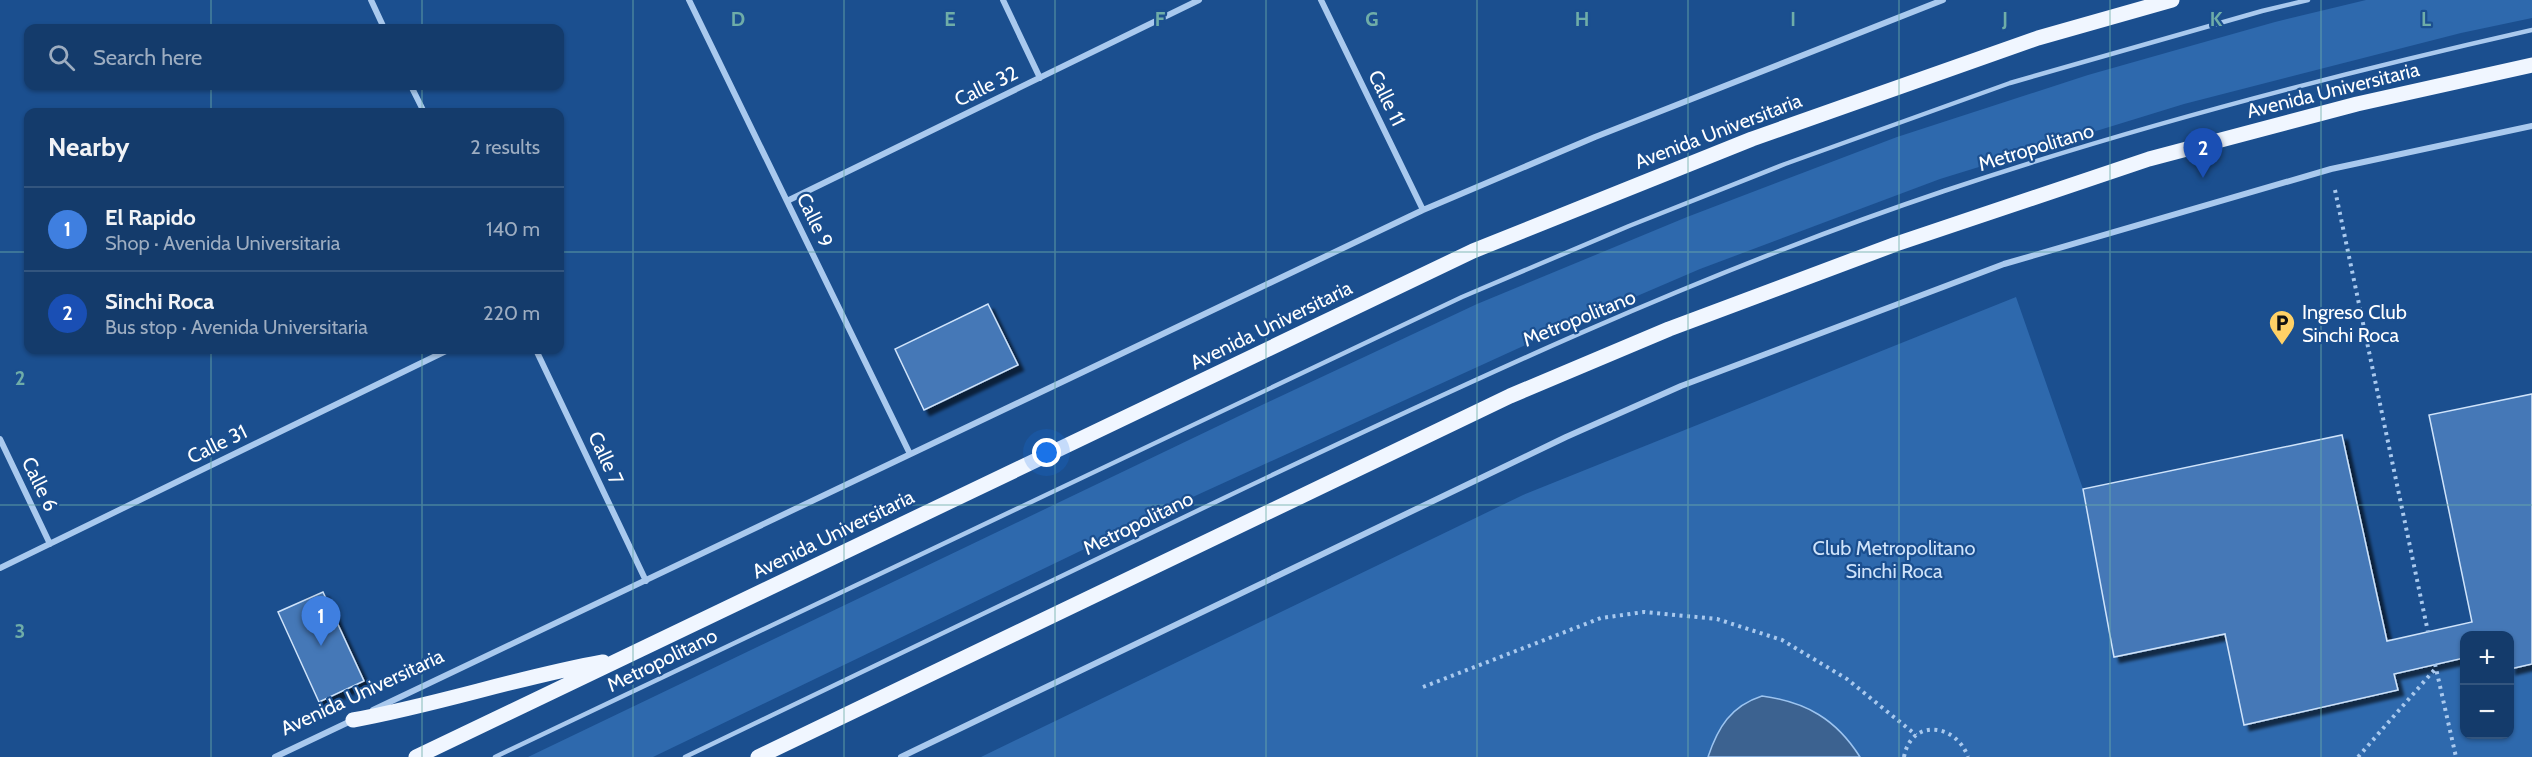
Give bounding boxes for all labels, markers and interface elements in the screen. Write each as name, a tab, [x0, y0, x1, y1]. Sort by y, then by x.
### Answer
text: D	[731, 7, 745, 31]
text: E	[944, 7, 956, 31]
text: F	[1155, 7, 1166, 31]
text: G	[1365, 7, 1379, 31]
text: H	[1575, 7, 1589, 31]
text: I	[1790, 7, 1796, 31]
text: J	[2001, 7, 2008, 31]
text: K	[2210, 7, 2223, 31]
text: L	[2421, 7, 2431, 31]
search box	[24, 24, 564, 90]
icon: search	[45, 41, 78, 74]
text: Search here	[93, 44, 202, 71]
street label: Avenida Universitaria	[2244, 57, 2422, 123]
street label: Calle 32	[950, 60, 1022, 112]
street label: Calle 11	[1363, 66, 1411, 130]
street label: Avenida Universitaria	[1631, 88, 1805, 174]
street label: Metropolitano	[1975, 118, 2097, 176]
pin: 2	[2184, 128, 2222, 178]
text: Nearby	[48, 131, 129, 163]
text: 2 results	[470, 135, 540, 159]
street label: Calle 9	[792, 189, 838, 251]
text: El Rapido	[105, 204, 196, 231]
text: 1	[64, 217, 71, 241]
text: 140 m	[486, 217, 540, 241]
text: Shop · Avenida Universitaria	[105, 231, 340, 255]
street label: Avenida Universitaria	[1186, 275, 1356, 375]
street label: Metropolitano	[1519, 284, 1639, 352]
text: Sinchi Roca	[105, 288, 214, 315]
place label: Ingreso Club Sinchi Roca	[2302, 300, 2407, 347]
text: 2	[62, 301, 73, 325]
text: 220 m	[483, 301, 540, 325]
parking icon: Ingreso Club Sinchi Roca	[2267, 308, 2297, 346]
text: Bus stop · Avenida Universitaria	[105, 315, 368, 339]
text: 2	[15, 366, 25, 390]
street label: Calle 31	[183, 419, 251, 469]
street label: Calle 7	[583, 428, 629, 488]
your location	[1032, 438, 1061, 467]
street label: Calle 6	[17, 453, 63, 515]
street label: Avenida Universitaria	[748, 484, 918, 584]
street label: Metropolitano	[1079, 486, 1197, 560]
park label: Club Metropolitano Sinchi Roca	[1813, 536, 1975, 583]
pin: 1	[302, 596, 340, 646]
text: 3	[15, 619, 25, 643]
street label: Metropolitano	[603, 623, 721, 697]
map controls	[2460, 631, 2514, 739]
button: +	[2460, 631, 2514, 685]
street label: Avenida Universitaria	[277, 644, 448, 740]
button: −	[2460, 685, 2514, 739]

